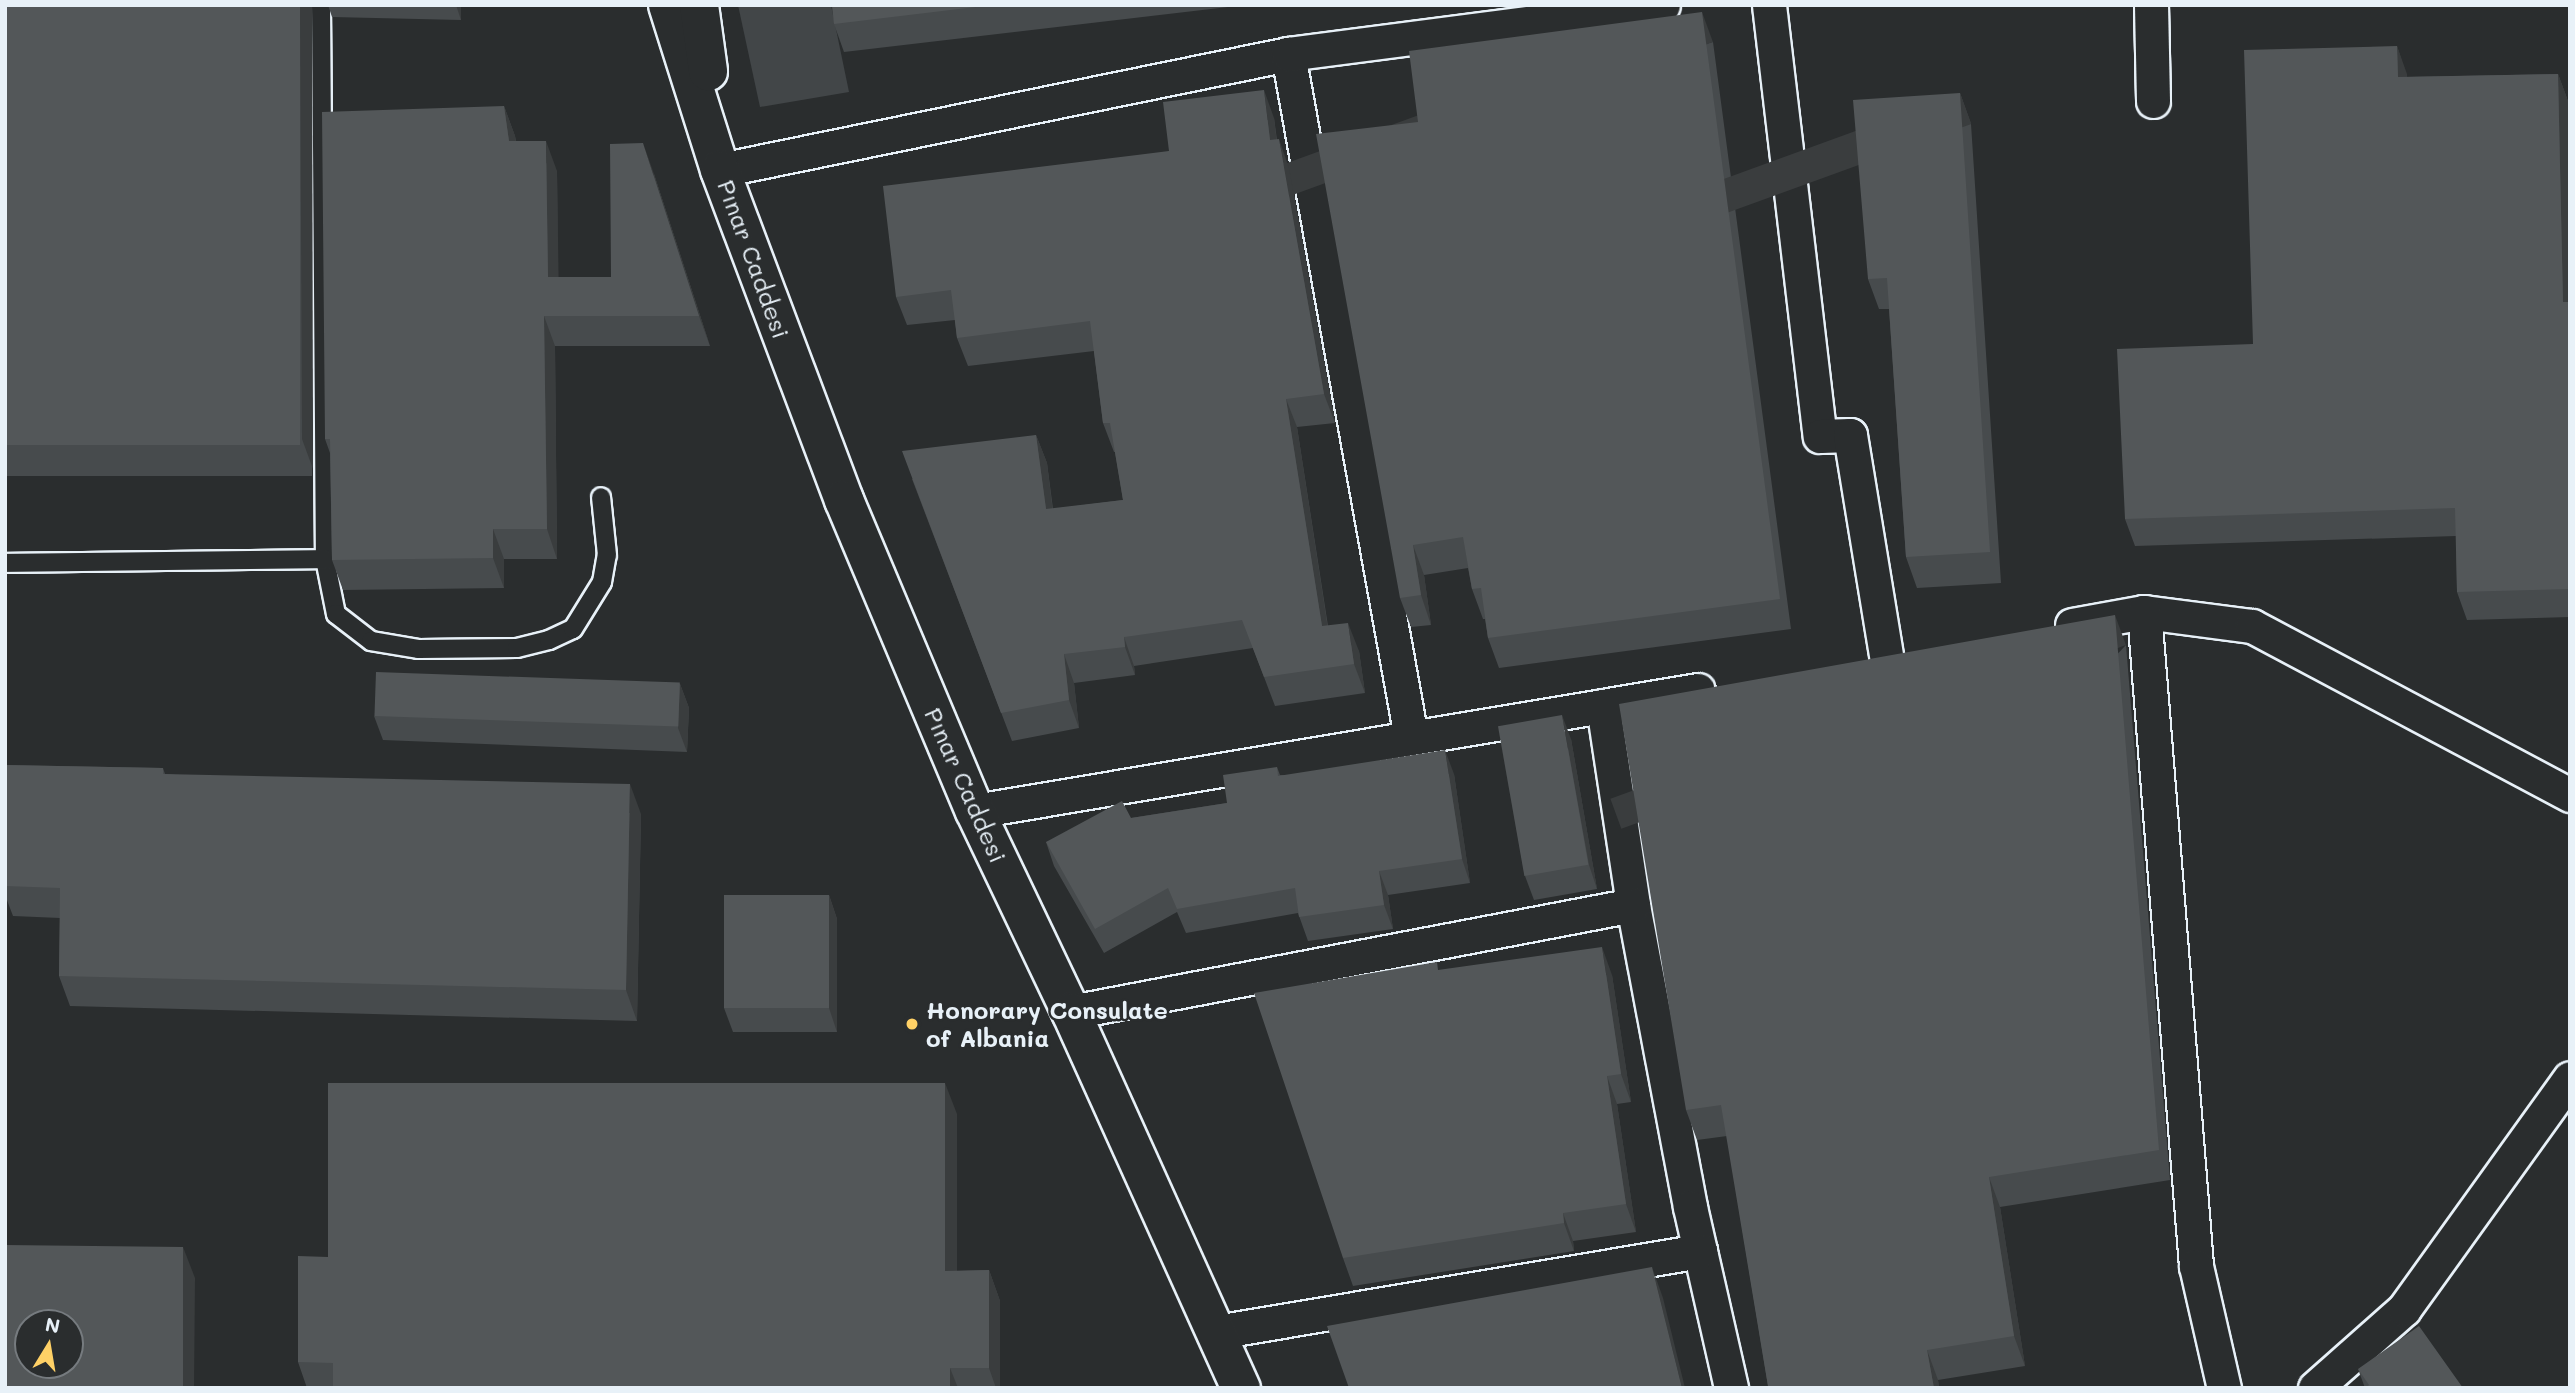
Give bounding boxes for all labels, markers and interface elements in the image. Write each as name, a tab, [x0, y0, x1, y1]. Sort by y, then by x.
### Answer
street label: Pınar Caddesi	[712, 176, 796, 342]
street label: Pınar Caddesi	[919, 703, 1013, 867]
place label: Honorary Consulate of Albania	[926, 996, 1168, 1052]
marker: Honorary Consulate of Albania	[904, 1016, 920, 1032]
north arrow	[14, 1309, 84, 1379]
text: N	[43, 1311, 62, 1339]

